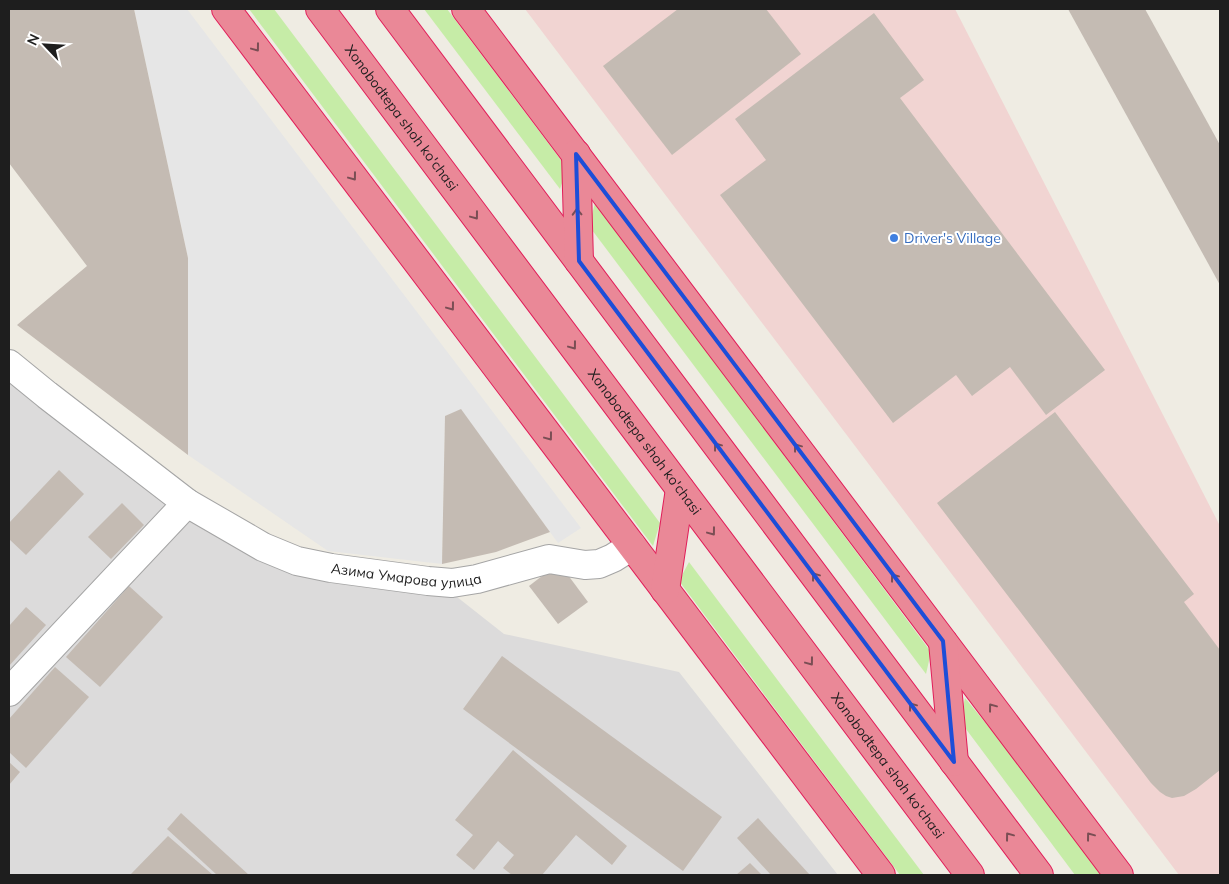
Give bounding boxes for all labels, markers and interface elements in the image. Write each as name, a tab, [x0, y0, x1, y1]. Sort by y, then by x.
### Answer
north arrow	[20, 20, 70, 70]
text: N	[23, 31, 44, 48]
street label: Xonobodtepa shoh ko'chasi	[341, 41, 462, 194]
one-way arrow	[250, 42, 258, 51]
one-way arrow	[348, 171, 356, 180]
one-way arrow	[572, 208, 583, 216]
one-way arrow	[469, 210, 478, 220]
place label: Driver's Village	[904, 229, 1001, 247]
marker: Driver's Village	[888, 232, 900, 244]
one-way arrow	[446, 301, 454, 310]
one-way arrow	[567, 340, 575, 349]
street label: Xonobodtepa shoh ko'chasi	[584, 365, 705, 518]
one-way arrow	[544, 431, 552, 440]
one-way arrow	[715, 443, 723, 452]
one-way arrow	[794, 444, 802, 453]
one-way arrow	[706, 526, 715, 536]
street label: Азима Умарова улица	[330, 559, 484, 593]
one-way arrow	[812, 573, 820, 582]
one-way arrow	[892, 574, 900, 583]
one-way arrow	[804, 656, 812, 665]
street label: Xonobodtepa shoh ko'chasi	[827, 689, 949, 842]
one-way arrow	[909, 702, 918, 712]
one-way arrow	[989, 703, 998, 713]
one-way arrow	[1087, 832, 1096, 842]
one-way arrow	[1007, 833, 1015, 842]

